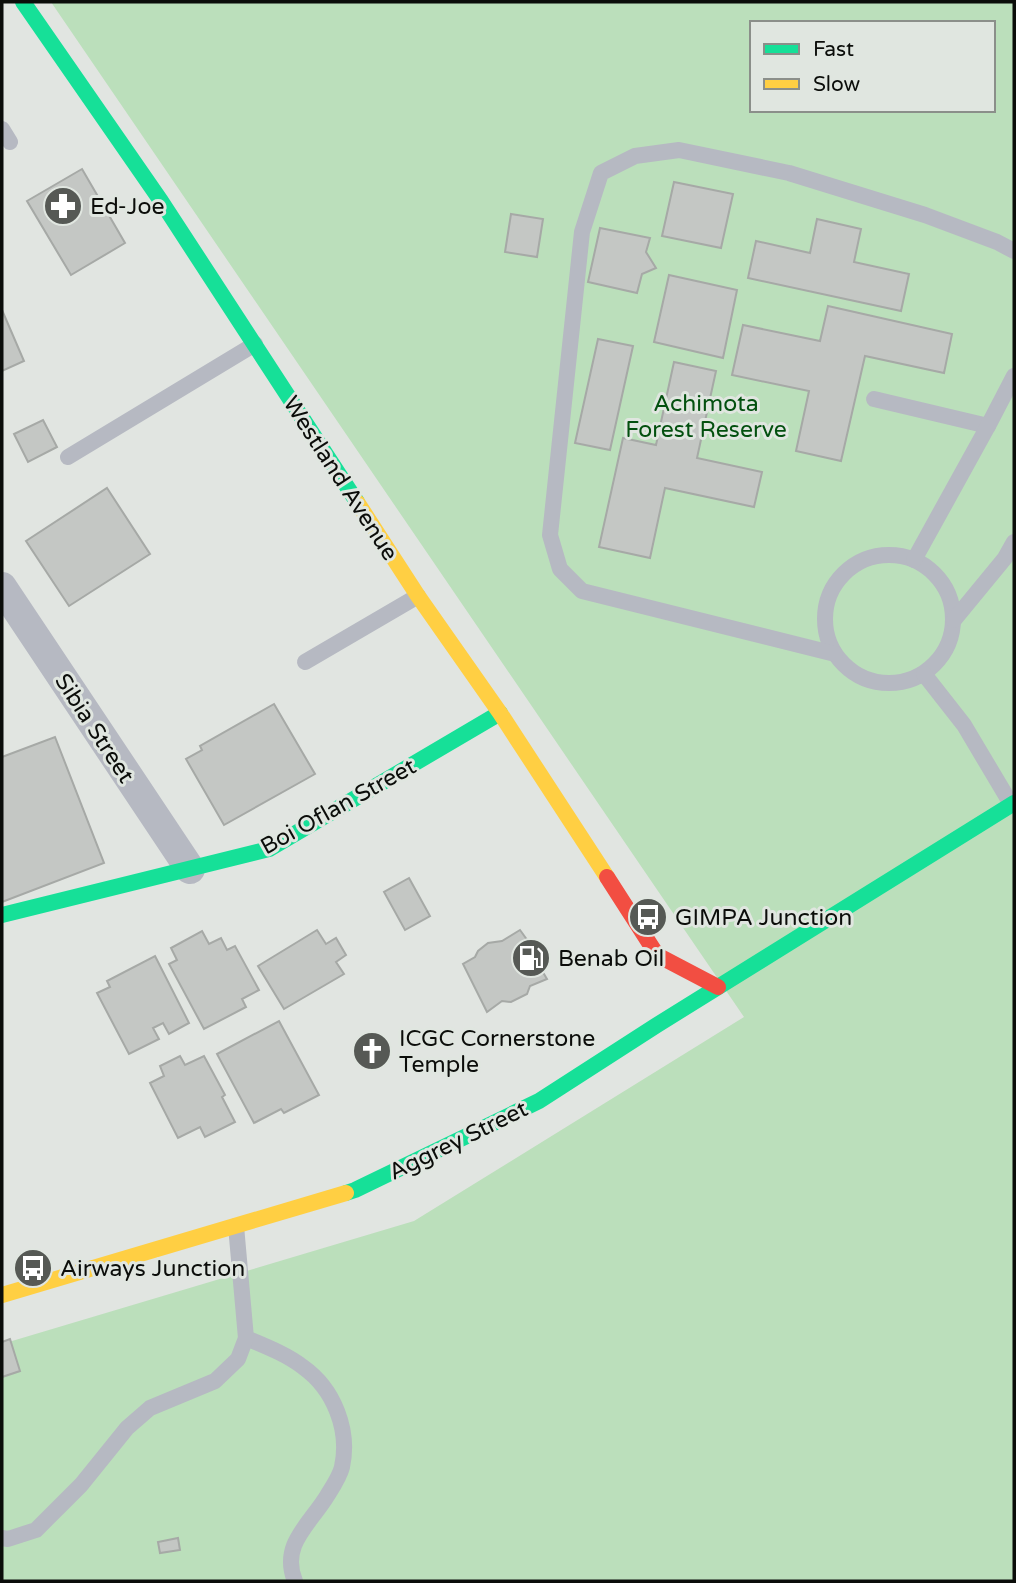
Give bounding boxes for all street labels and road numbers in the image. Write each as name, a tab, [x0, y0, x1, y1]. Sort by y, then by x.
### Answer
street label: Westland Avenue	[277, 391, 404, 566]
street label: Sibia Street	[48, 669, 140, 789]
street label: Boi Oflan Street	[256, 752, 421, 861]
street label: Aggrey Street	[384, 1095, 533, 1187]

